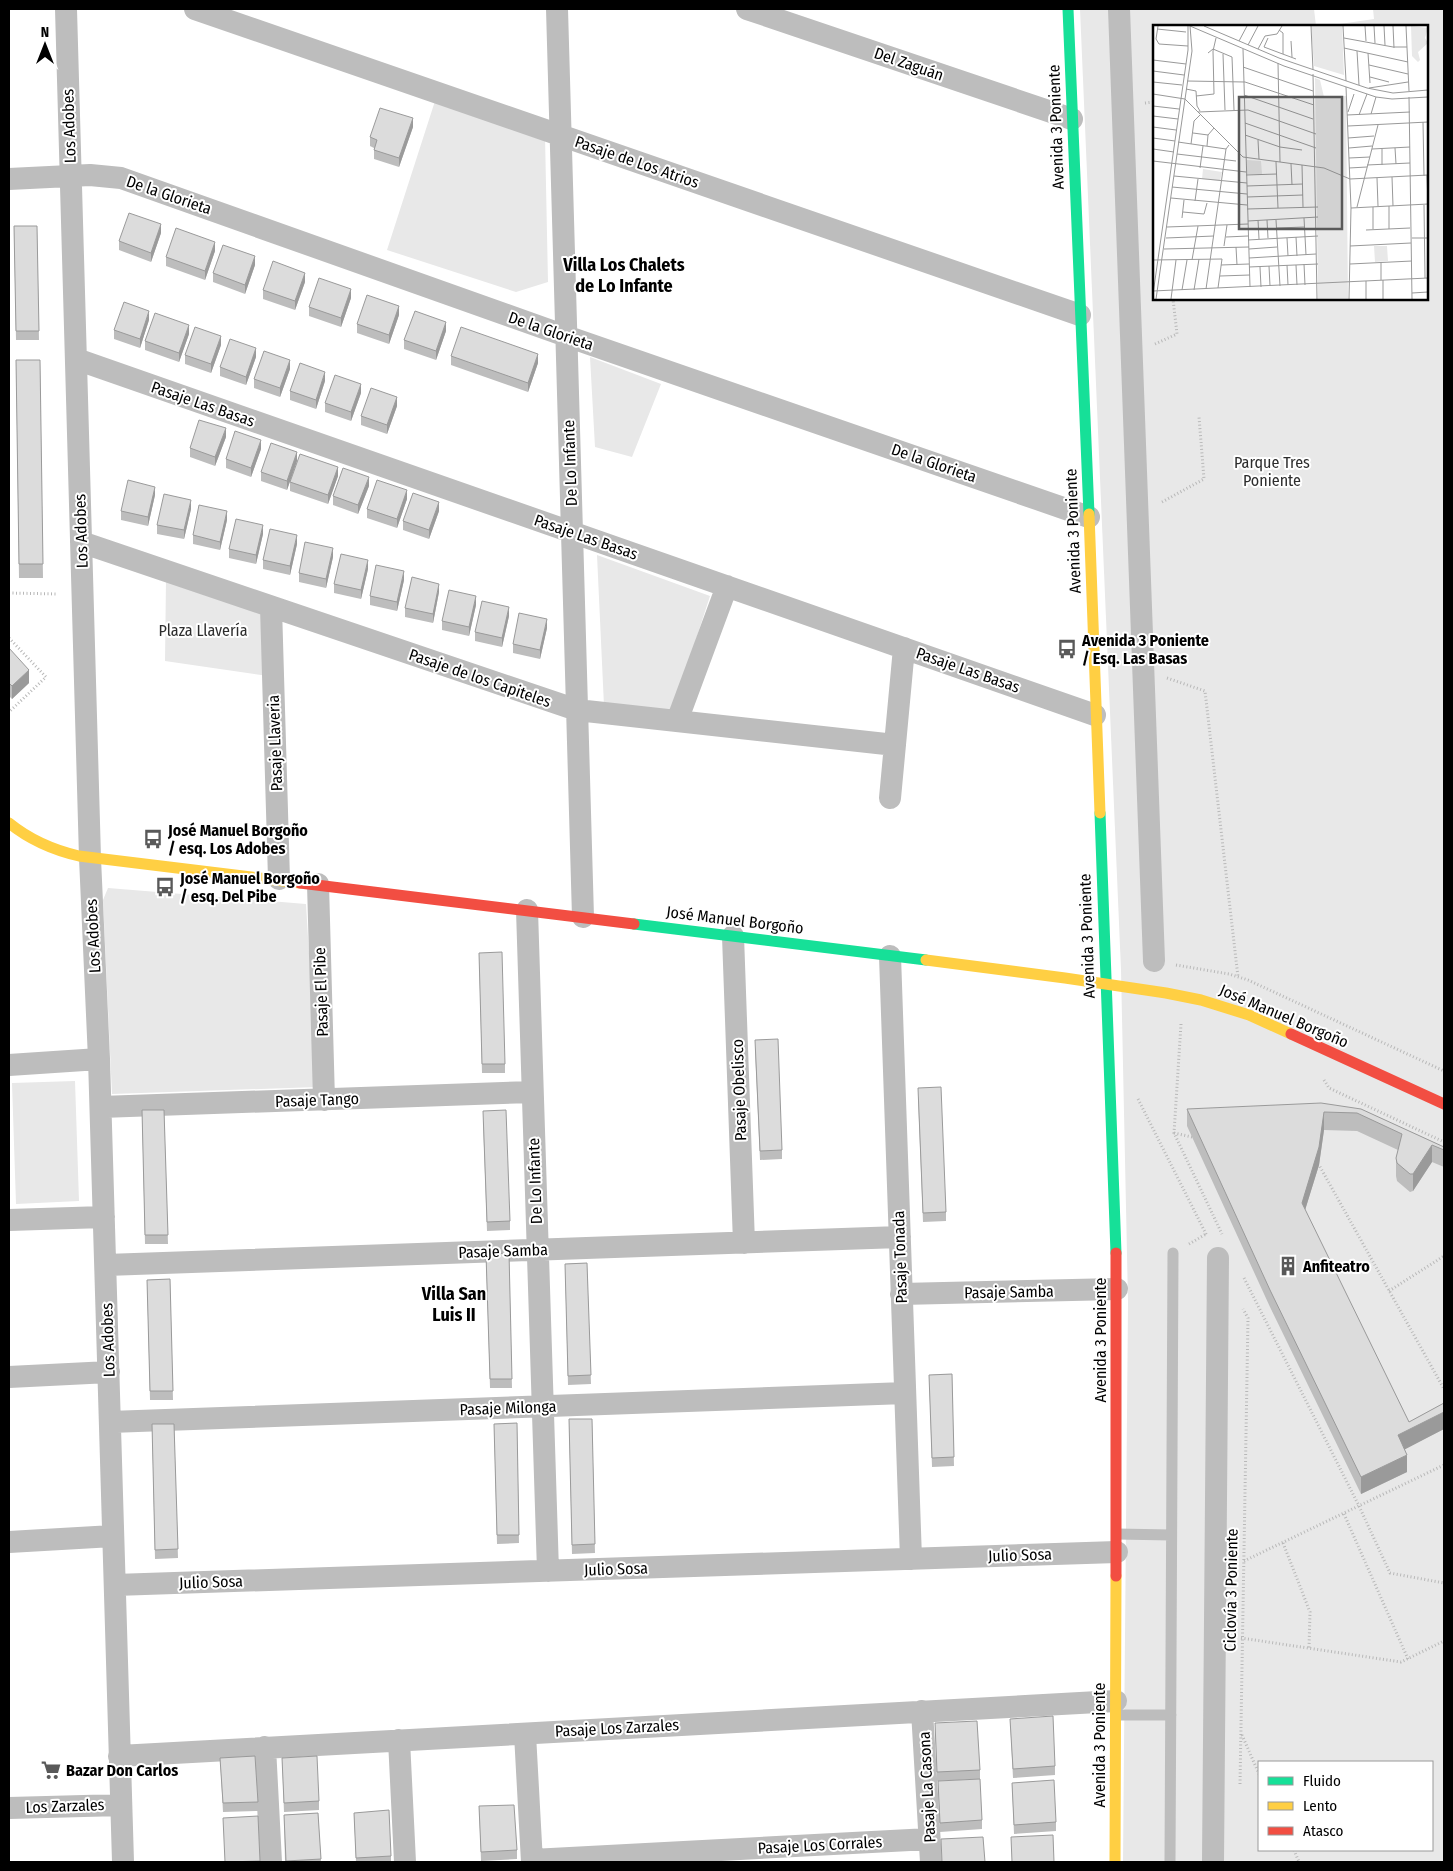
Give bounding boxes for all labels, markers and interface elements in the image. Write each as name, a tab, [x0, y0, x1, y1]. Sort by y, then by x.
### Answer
north arrow	[20, 20, 70, 70]
text: N	[41, 24, 49, 41]
inset map	[1153, 25, 1428, 300]
street label: Del Zaguán	[872, 43, 946, 85]
street label: Avenida 3 Poniente	[1044, 64, 1068, 190]
street label: Los Adobes	[58, 88, 80, 164]
street label: Pasaje de Los Atrios	[573, 132, 702, 192]
street label: De la Glorieta	[124, 172, 214, 219]
district label: Villa Los Chalets de Lo Infante	[562, 254, 685, 297]
street label: De la Glorieta	[506, 308, 596, 355]
street label: Pasaje Las Basas	[149, 377, 258, 431]
street label: De Lo Infante	[559, 419, 581, 506]
street label: De la Glorieta	[889, 440, 979, 487]
park label: Parque Tres Poniente	[1234, 453, 1310, 490]
street label: Avenida 3 Poniente	[1061, 468, 1085, 594]
street label: Los Adobes	[70, 493, 92, 569]
street label: Pasaje Las Basas	[532, 510, 641, 564]
park label: Plaza Llavería	[159, 621, 248, 640]
place label: Avenida 3 Poniente / Esq. Las Basas	[1081, 631, 1209, 668]
bus stop icon: Avenida 3 Poniente / Esq. Las Basas	[1056, 638, 1078, 660]
street label: Pasaje Las Basas	[914, 643, 1023, 697]
street label: Pasaje de los Capiteles	[407, 645, 554, 711]
street label: Pasaje Llaveria	[264, 694, 286, 792]
place label: José Manuel Borgoño / esq. Los Adobes	[167, 821, 308, 858]
bus stop icon: José Manuel Borgoño / esq. Los Adobes	[142, 828, 164, 850]
place label: José Manuel Borgoño / esq. Del Pibe	[179, 869, 320, 906]
street label: Avenida 3 Poniente	[1075, 873, 1099, 999]
bus stop icon: José Manuel Borgoño / esq. Del Pibe	[154, 876, 176, 898]
street label: Los Adobes	[82, 898, 104, 974]
street label: José Manuel Borgoño	[665, 902, 805, 938]
street label: Pasaje El Pibe	[310, 947, 332, 1037]
street label: José Manuel Borgoño	[1217, 980, 1351, 1052]
street label: Pasaje Obelisco	[728, 1039, 750, 1141]
street label: Pasaje Tango	[275, 1089, 359, 1111]
street label: De Lo Infante	[524, 1137, 546, 1224]
street label: Pasaje Tonada	[889, 1210, 911, 1304]
street label: Pasaje Samba	[458, 1240, 548, 1262]
building icon: Anfiteatro	[1277, 1255, 1299, 1277]
place label: Anfiteatro	[1302, 1257, 1370, 1276]
street label: Avenida 3 Poniente	[1091, 1277, 1110, 1403]
street label: Pasaje Samba	[964, 1282, 1054, 1302]
district label: Villa San Luis II	[421, 1283, 486, 1326]
street label: Los Adobes	[97, 1302, 119, 1378]
street label: Pasaje Milonga	[459, 1397, 557, 1419]
street label: Ciclovía 3 Poniente	[1220, 1528, 1242, 1652]
street label: Julio Sosa	[988, 1544, 1053, 1566]
street label: Julio Sosa	[584, 1558, 649, 1580]
street label: Julio Sosa	[179, 1571, 244, 1593]
street label: Avenida 3 Poniente	[1090, 1682, 1109, 1808]
street label: Pasaje Los Zarzales	[554, 1715, 680, 1741]
street label: Pasaje La Casona	[915, 1731, 939, 1843]
supermarket icon: Bazar Don Carlos	[40, 1759, 62, 1781]
place label: Bazar Don Carlos	[66, 1761, 178, 1780]
legend	[1258, 1761, 1433, 1851]
text: Fluido	[1303, 1772, 1341, 1790]
street label: Los Zarzales	[25, 1795, 105, 1817]
text: Lento	[1303, 1797, 1337, 1815]
text: Atasco	[1303, 1822, 1343, 1840]
street label: Pasaje Los Corrales	[757, 1832, 883, 1858]

